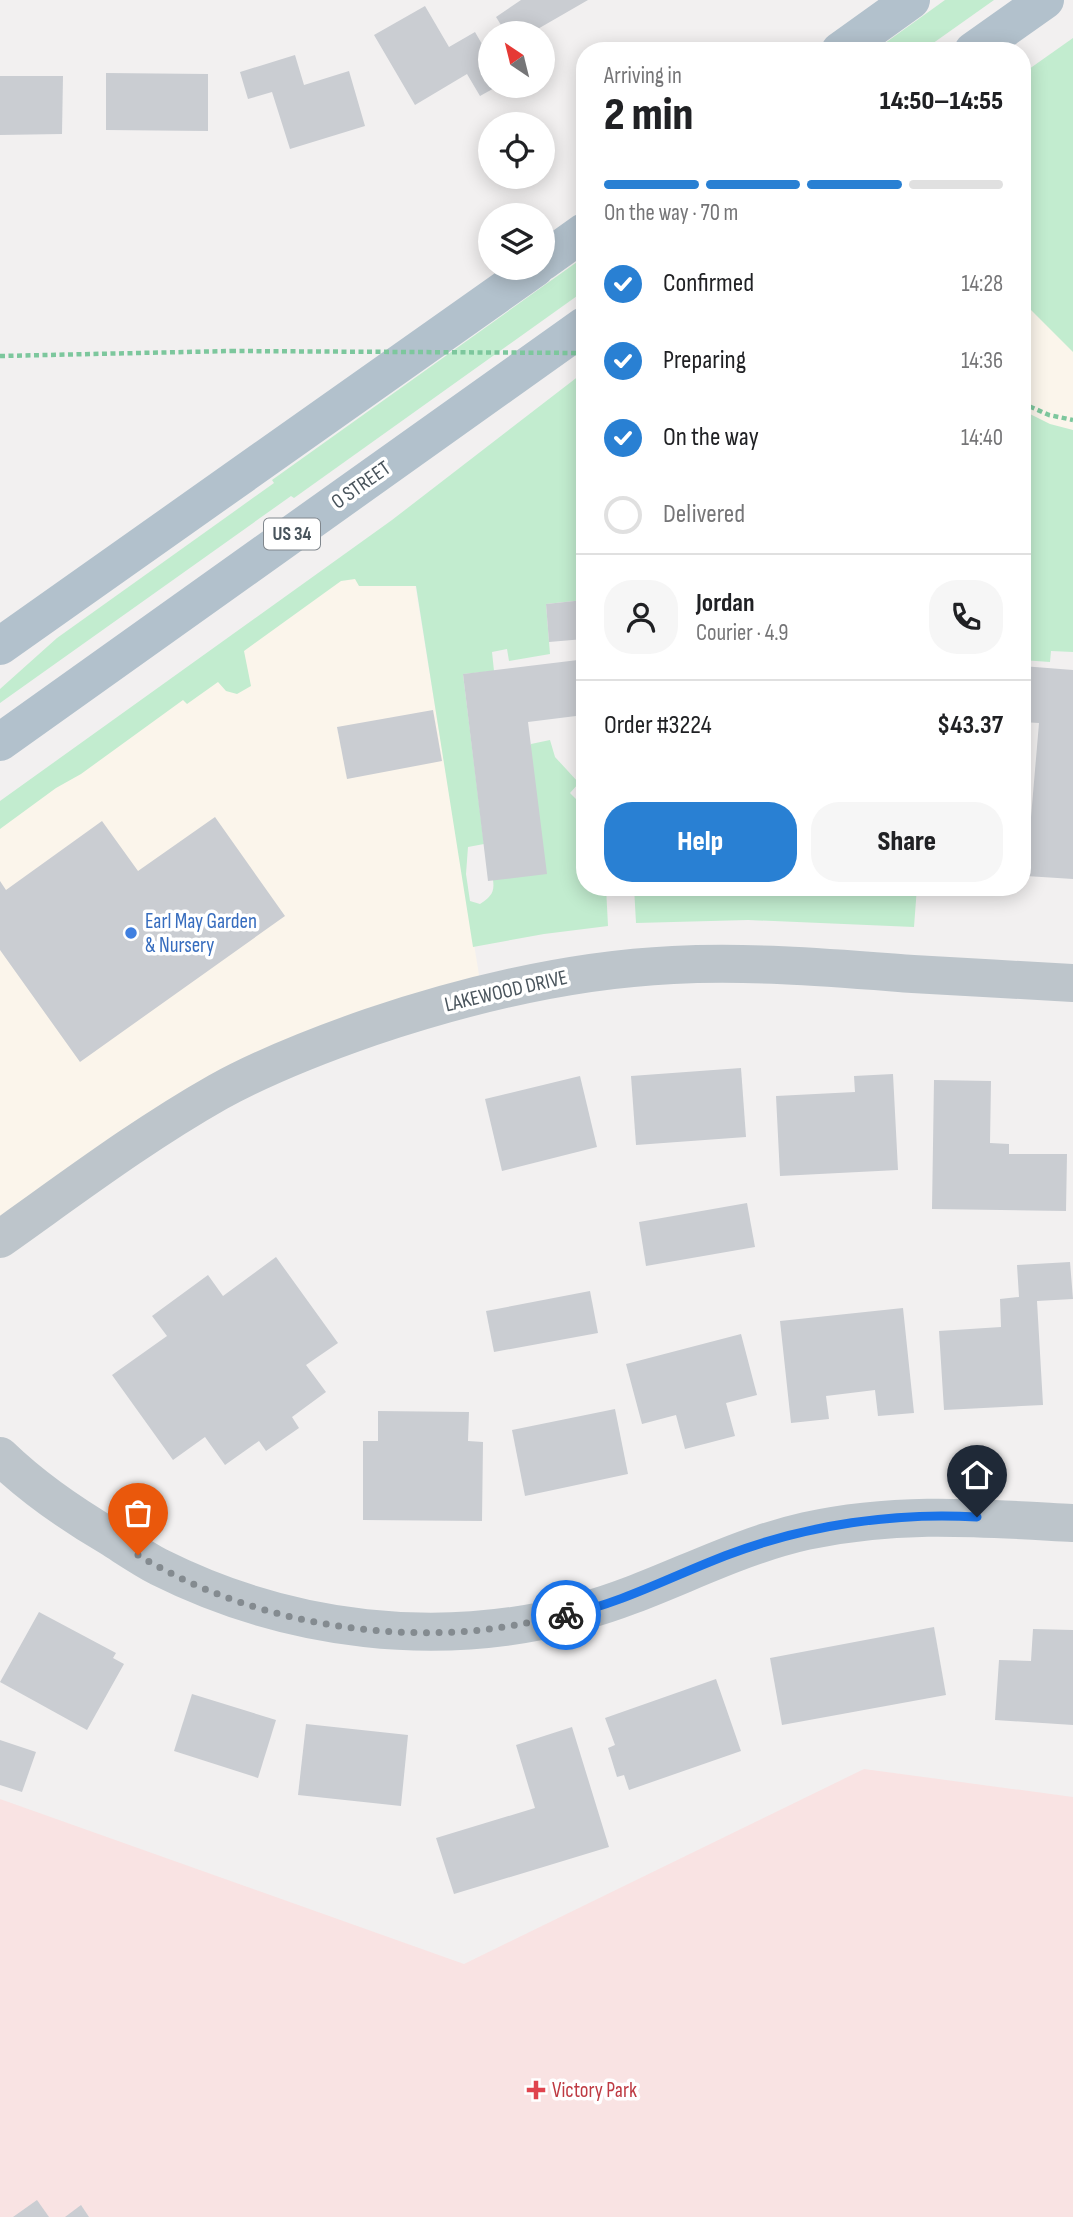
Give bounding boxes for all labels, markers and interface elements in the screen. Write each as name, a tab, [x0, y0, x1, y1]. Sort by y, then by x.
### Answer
north arrow	[478, 21, 555, 98]
map controls	[478, 21, 555, 280]
text: Arriving in	[604, 62, 682, 90]
text: 14:50–14:55	[880, 86, 1003, 117]
text: 2 min	[604, 88, 693, 143]
button: locate	[478, 112, 555, 189]
text: On the way · 70 m	[604, 199, 738, 227]
button: layers	[478, 203, 555, 280]
icon: check	[604, 265, 642, 303]
text: Confirmed	[663, 268, 754, 299]
text: 14:28	[961, 270, 1003, 298]
icon: check	[604, 342, 642, 380]
text: Preparing	[663, 345, 746, 376]
text: 14:36	[961, 347, 1003, 375]
icon: check	[604, 419, 642, 457]
text: On the way	[663, 422, 759, 453]
text: 14:40	[961, 424, 1003, 452]
street label: O STREET	[327, 455, 396, 514]
text: Delivered	[663, 499, 745, 530]
road number: US 34	[264, 519, 320, 550]
button: person	[604, 580, 678, 654]
button: phone	[929, 580, 1003, 654]
text: Jordan	[696, 588, 754, 619]
text: Courier · 4.9	[696, 619, 788, 647]
text: Order #3224	[604, 710, 712, 741]
text: $43.37	[937, 710, 1003, 741]
button: Help	[604, 802, 797, 882]
button: Share	[811, 802, 1003, 882]
place label: Earl May Garden & Nursery	[145, 909, 257, 958]
marker: Earl May Garden & Nursery	[123, 925, 139, 941]
street label: LAKEWOOD DRIVE	[442, 965, 570, 1017]
pin	[947, 1445, 1007, 1517]
icon: home	[958, 1456, 996, 1494]
pin	[108, 1483, 168, 1555]
icon: bag	[119, 1494, 157, 1532]
courier	[531, 1580, 601, 1650]
icon: bike	[547, 1596, 585, 1634]
place label: Victory Park	[552, 2078, 637, 2103]
marker: Victory Park	[526, 2080, 546, 2100]

